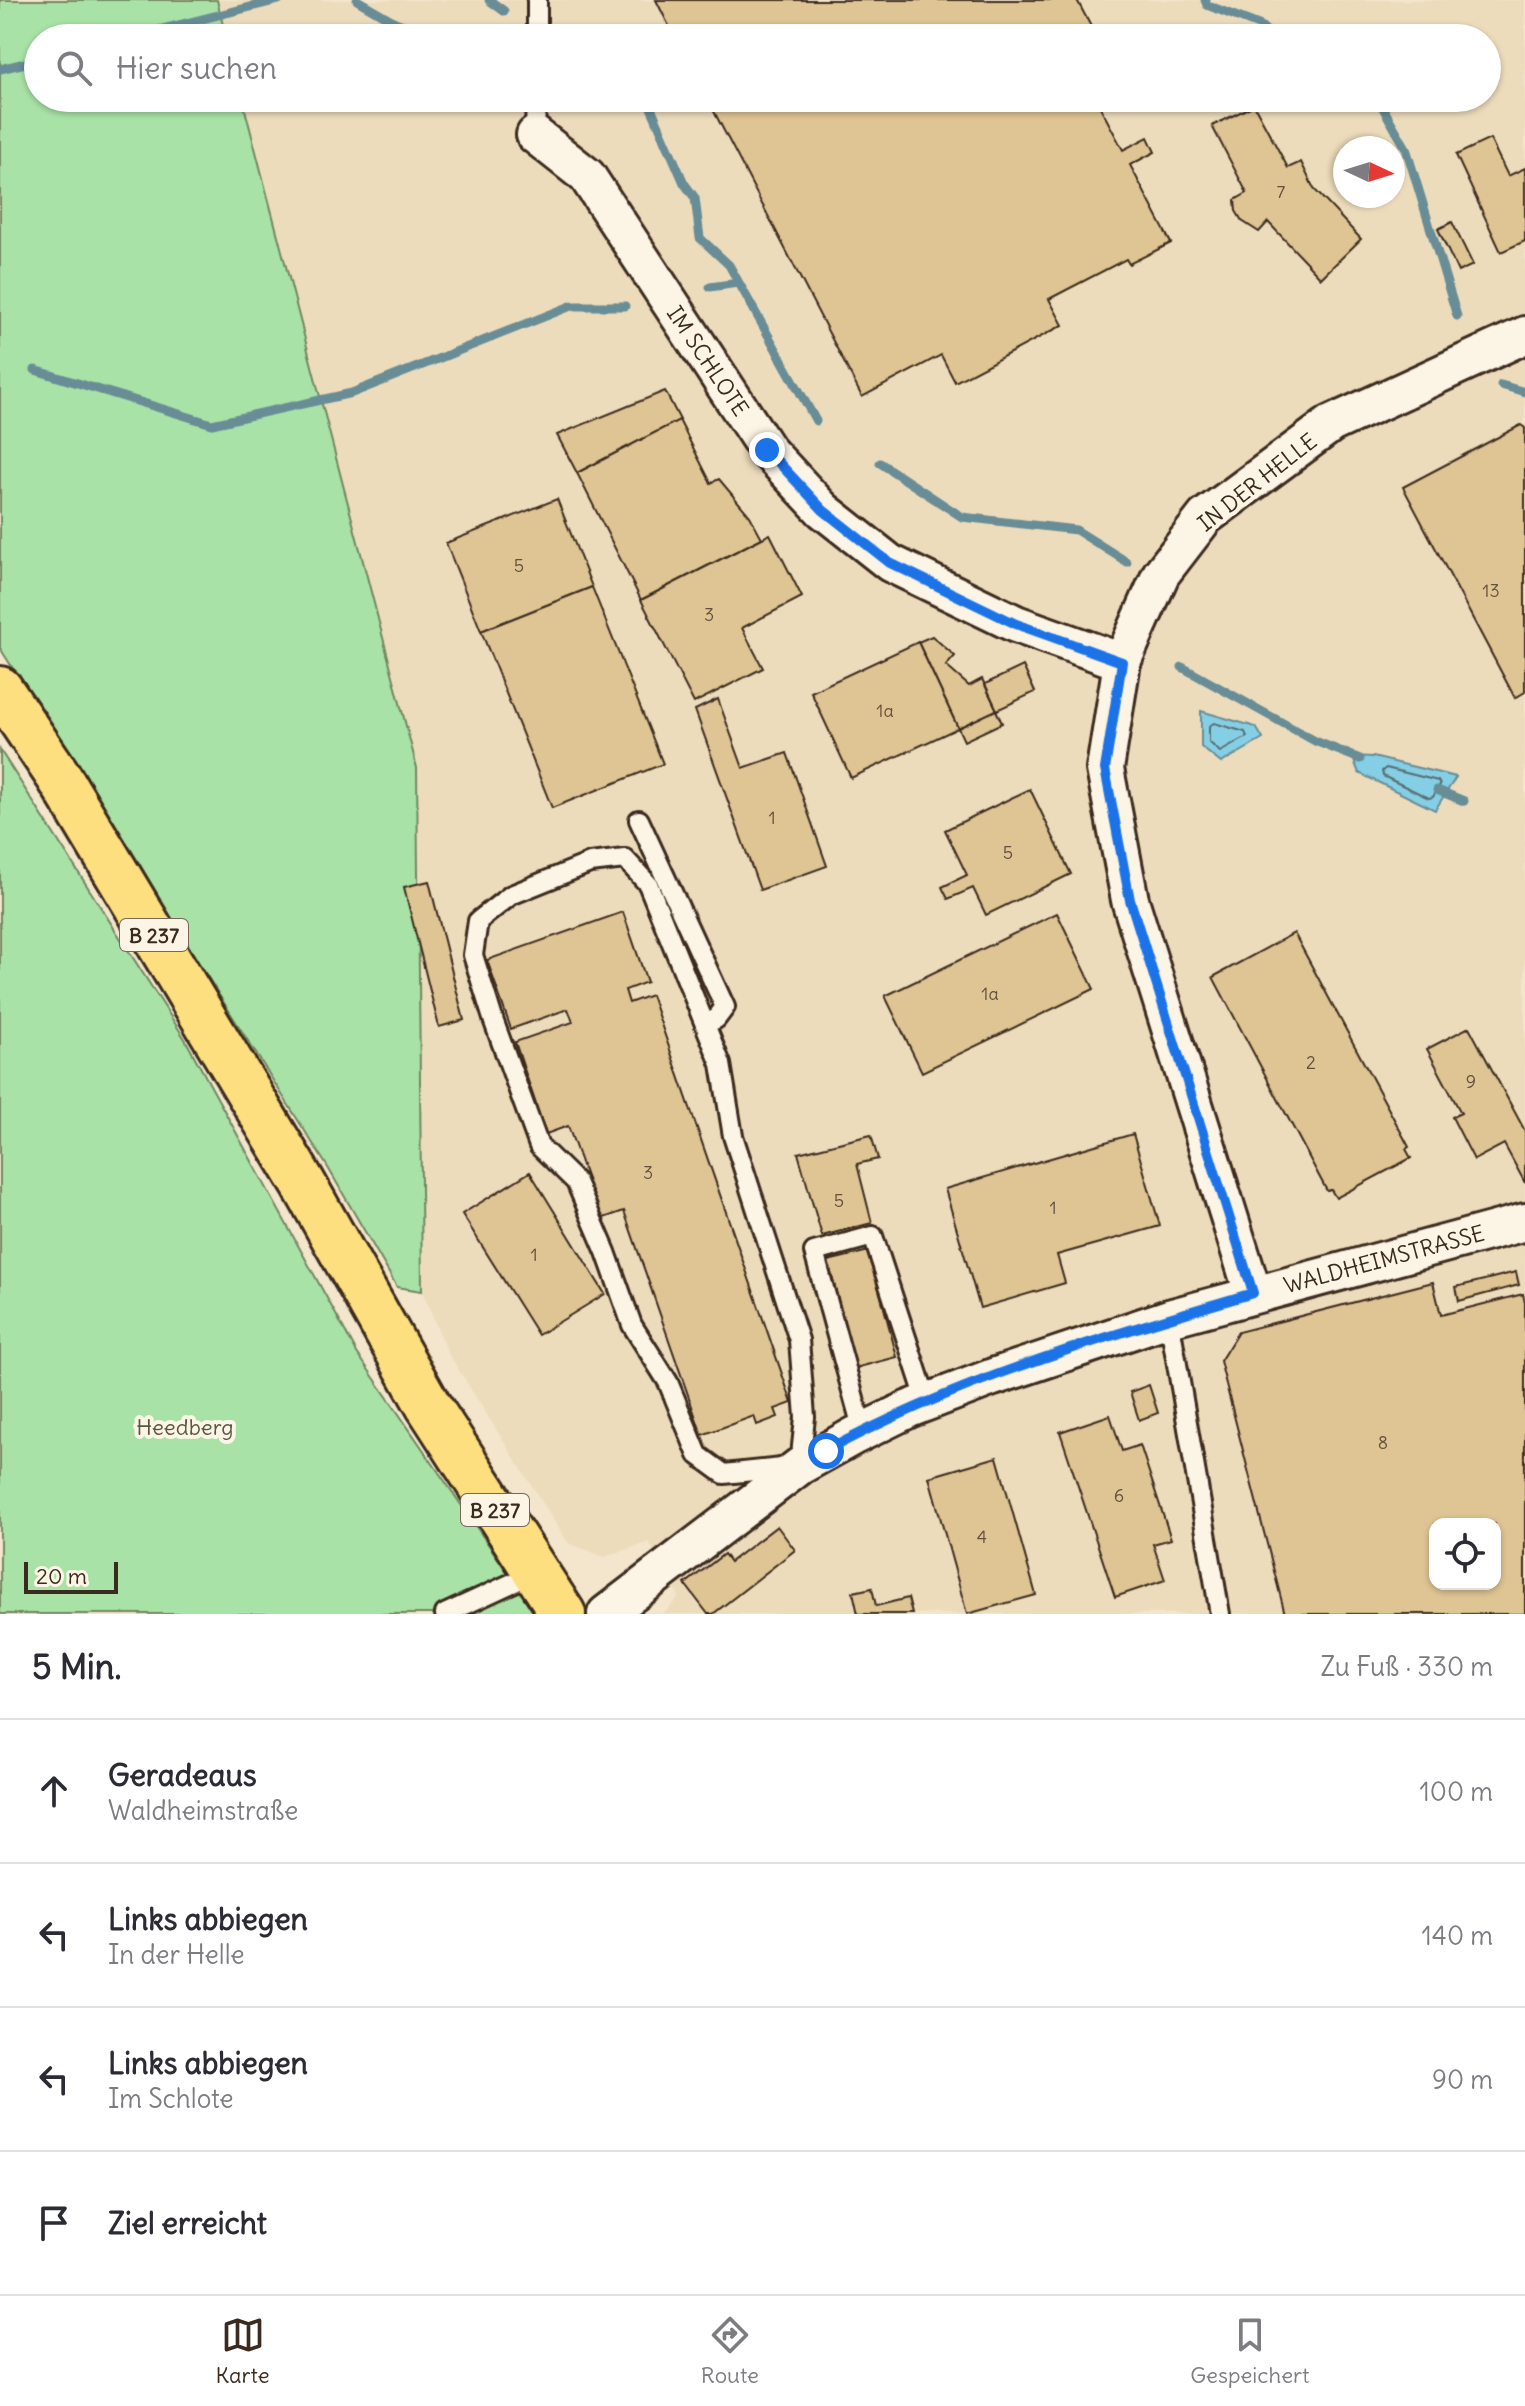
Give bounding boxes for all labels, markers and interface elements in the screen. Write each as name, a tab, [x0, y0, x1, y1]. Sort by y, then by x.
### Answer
search box	[24, 24, 1501, 112]
icon: search	[52, 46, 96, 90]
text: Hier suchen	[116, 49, 277, 87]
north arrow	[1333, 136, 1405, 208]
house number: 7	[1277, 180, 1286, 203]
street label: IM SCHLOTE	[661, 301, 755, 421]
street label: IN DER HELLE	[1192, 427, 1322, 537]
route end	[749, 432, 785, 468]
house number: 5	[514, 554, 524, 577]
house number: 13	[1482, 579, 1500, 602]
house number: 3	[704, 603, 714, 626]
house number: 1a	[876, 699, 894, 722]
house number: 1	[768, 806, 776, 829]
house number: 5	[1003, 841, 1013, 864]
road number: B 237	[120, 919, 188, 951]
house number: 1a	[981, 982, 999, 1005]
house number: 2	[1306, 1051, 1316, 1074]
house number: 9	[1466, 1070, 1476, 1093]
house number: 3	[643, 1161, 653, 1184]
house number: 5	[834, 1189, 844, 1212]
house number: 1	[1049, 1196, 1057, 1219]
street label: WALDHEIMSTRASSE	[1281, 1219, 1487, 1299]
house number: 1	[530, 1243, 538, 1266]
park label: Heedberg	[136, 1413, 234, 1441]
house number: 8	[1378, 1431, 1388, 1454]
route start	[808, 1433, 844, 1469]
house number: 6	[1114, 1484, 1124, 1507]
road number: B 237	[461, 1494, 529, 1526]
map controls	[1429, 1518, 1501, 1590]
button: locate	[1429, 1518, 1501, 1590]
house number: 4	[977, 1525, 987, 1548]
scale bar	[24, 1558, 118, 1594]
text: 20 m	[36, 1562, 87, 1590]
text: 5 Min.	[32, 1645, 121, 1688]
text: Zu Fuß · 330 m	[1321, 1650, 1493, 1683]
text: Geradeaus	[108, 1756, 257, 1794]
icon: ahead	[32, 1769, 76, 1813]
text: 100 m	[1419, 1775, 1493, 1808]
text: Waldheimstraße	[108, 1794, 298, 1827]
text: Links abbiegen	[108, 1900, 308, 1938]
icon: left	[32, 1913, 76, 1957]
text: 140 m	[1422, 1919, 1493, 1952]
text: In der Helle	[108, 1938, 245, 1971]
text: Links abbiegen	[108, 2044, 308, 2082]
icon: left	[32, 2057, 76, 2101]
text: 90 m	[1432, 2063, 1493, 2096]
text: Im Schlote	[108, 2082, 234, 2115]
icon: arrive	[32, 2201, 76, 2245]
text: Ziel erreicht	[108, 2204, 267, 2242]
tab: Karte	[216, 2313, 270, 2389]
tab: Route	[701, 2313, 759, 2389]
tab: Gespeichert	[1190, 2313, 1309, 2389]

